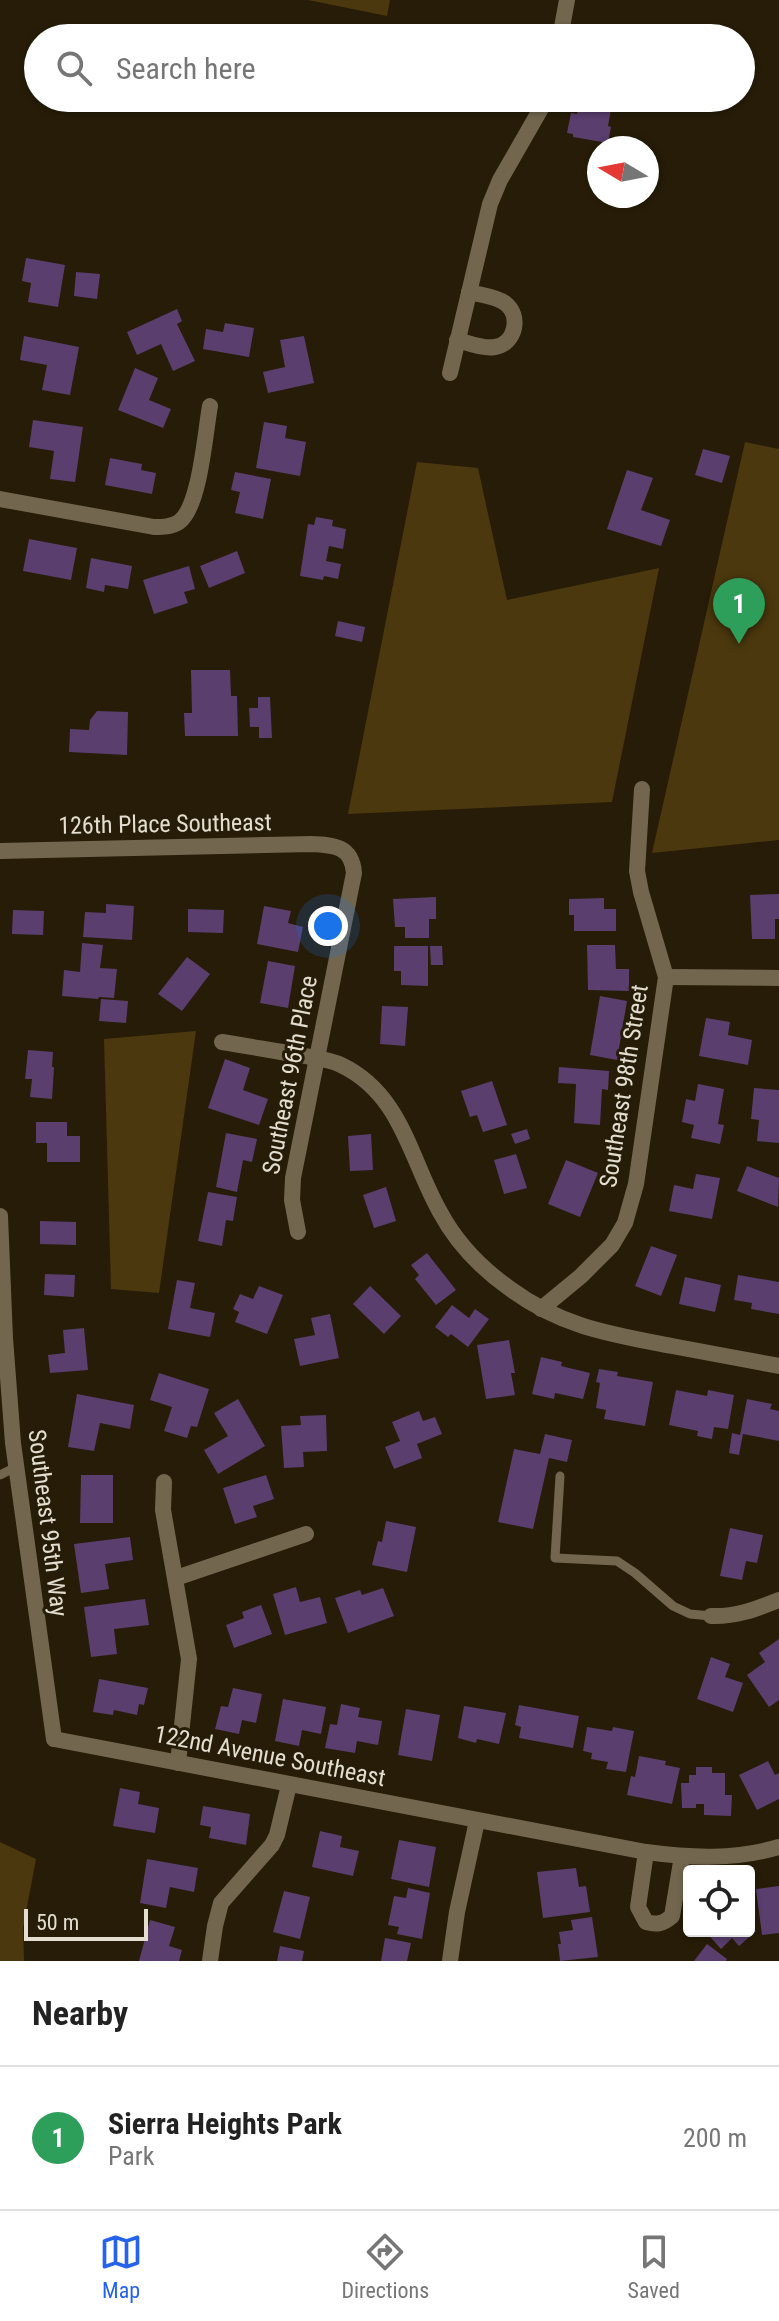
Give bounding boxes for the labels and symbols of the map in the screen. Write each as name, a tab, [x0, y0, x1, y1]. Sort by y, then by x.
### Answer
north arrow	[587, 136, 659, 208]
pin: 1	[713, 578, 765, 644]
street label: 126th Place Southeast	[58, 808, 272, 840]
your location	[308, 906, 348, 946]
street label: Southeast 96th Place	[257, 973, 323, 1177]
street label: Southeast 98th Street	[594, 982, 654, 1190]
street label: Southeast 95th Way	[23, 1428, 73, 1618]
street label: 122nd Avenue Southeast	[152, 1720, 388, 1792]
scale bar	[24, 1905, 148, 1941]

